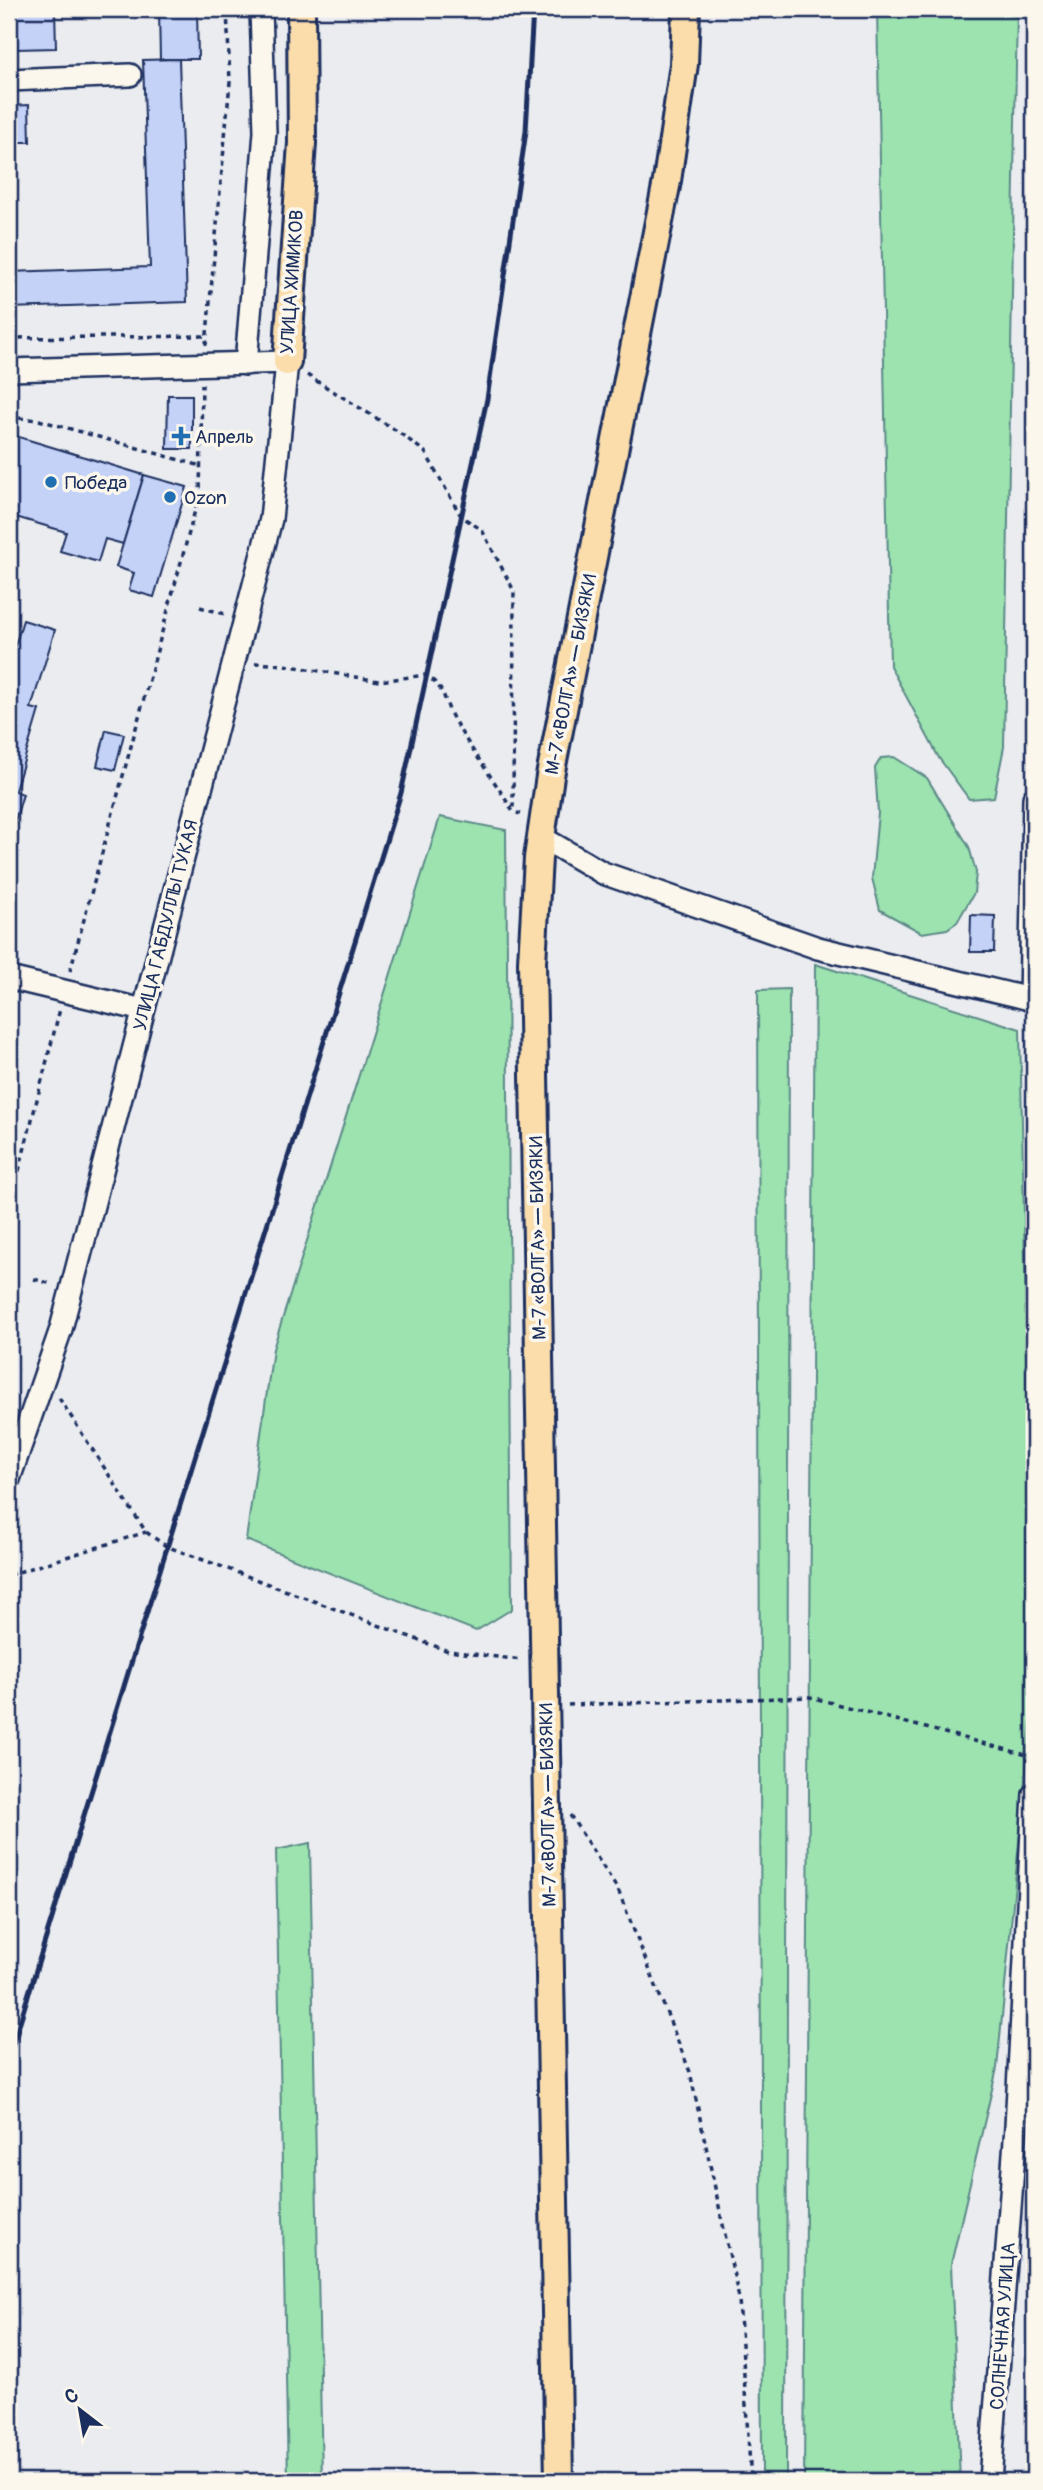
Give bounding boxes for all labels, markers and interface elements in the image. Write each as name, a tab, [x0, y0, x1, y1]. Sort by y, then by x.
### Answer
street label: УЛИЦА ХИМИКОВ	[275, 209, 309, 355]
place label: Апрель	[195, 425, 254, 449]
marker: Апрель	[173, 428, 189, 444]
place label: Победа	[65, 471, 127, 495]
marker: Победа	[43, 474, 59, 490]
place label: Ozon	[184, 486, 227, 510]
marker: Ozon	[162, 489, 178, 505]
street label: М-7 «ВОЛГА» — БИЗЯКИ	[540, 572, 602, 777]
street label: УЛИЦА ГАБДУЛЛЫ ТУКАЯ	[128, 817, 204, 1033]
street label: М-7 «ВОЛГА» — БИЗЯКИ	[524, 1136, 552, 1340]
street label: М-7 «ВОЛГА» — БИЗЯКИ	[534, 1703, 562, 1907]
street label: СОЛНЕЧНАЯ УЛИЦА	[985, 2241, 1021, 2411]
north arrow	[46, 2374, 116, 2444]
text: С	[61, 2383, 83, 2410]

